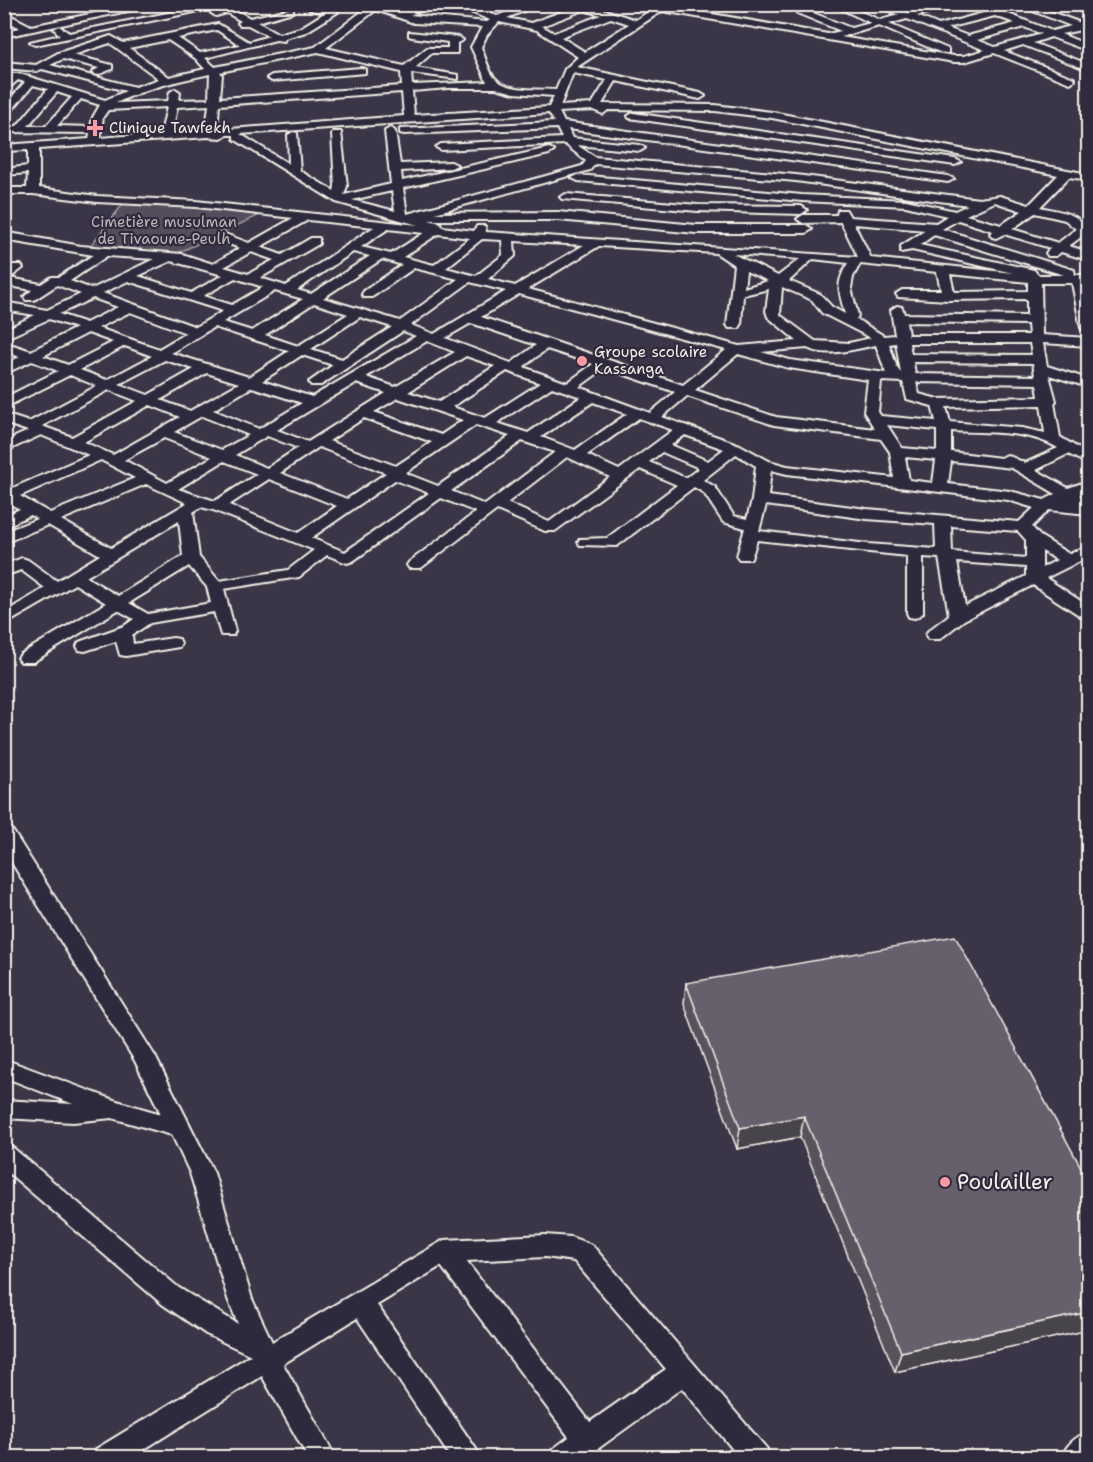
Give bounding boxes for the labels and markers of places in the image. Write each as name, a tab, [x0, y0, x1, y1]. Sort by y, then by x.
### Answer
place label: Clinique Tawfekh	[109, 118, 231, 138]
marker: Clinique Tawfekh	[86, 119, 104, 137]
place label: Groupe scolaire Kassanga	[594, 342, 707, 379]
marker: Groupe scolaire Kassanga	[575, 354, 589, 368]
place label: Poulailler	[957, 1168, 1052, 1196]
marker: Poulailler	[938, 1175, 952, 1189]

